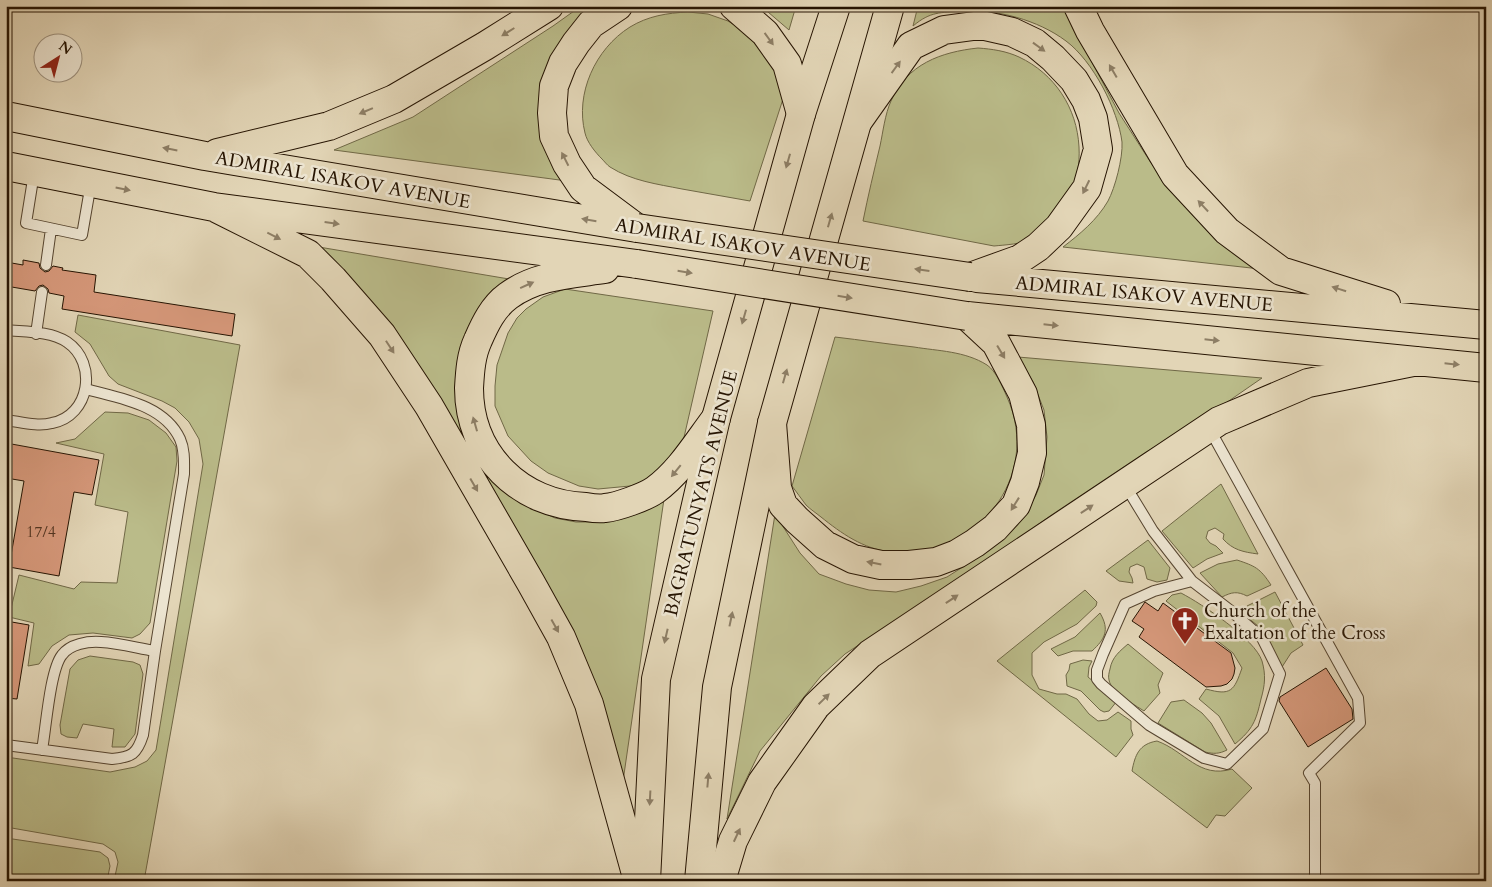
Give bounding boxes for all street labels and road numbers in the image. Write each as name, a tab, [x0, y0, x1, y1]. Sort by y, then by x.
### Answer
street label: ADMIRAL ISAKOV AVENUE	[213, 145, 472, 215]
street label: ADMIRAL ISAKOV AVENUE	[613, 212, 872, 278]
street label: ADMIRAL ISAKOV AVENUE	[1014, 270, 1274, 318]
street label: BAGRATUNYATS AVENUE	[658, 367, 744, 619]

